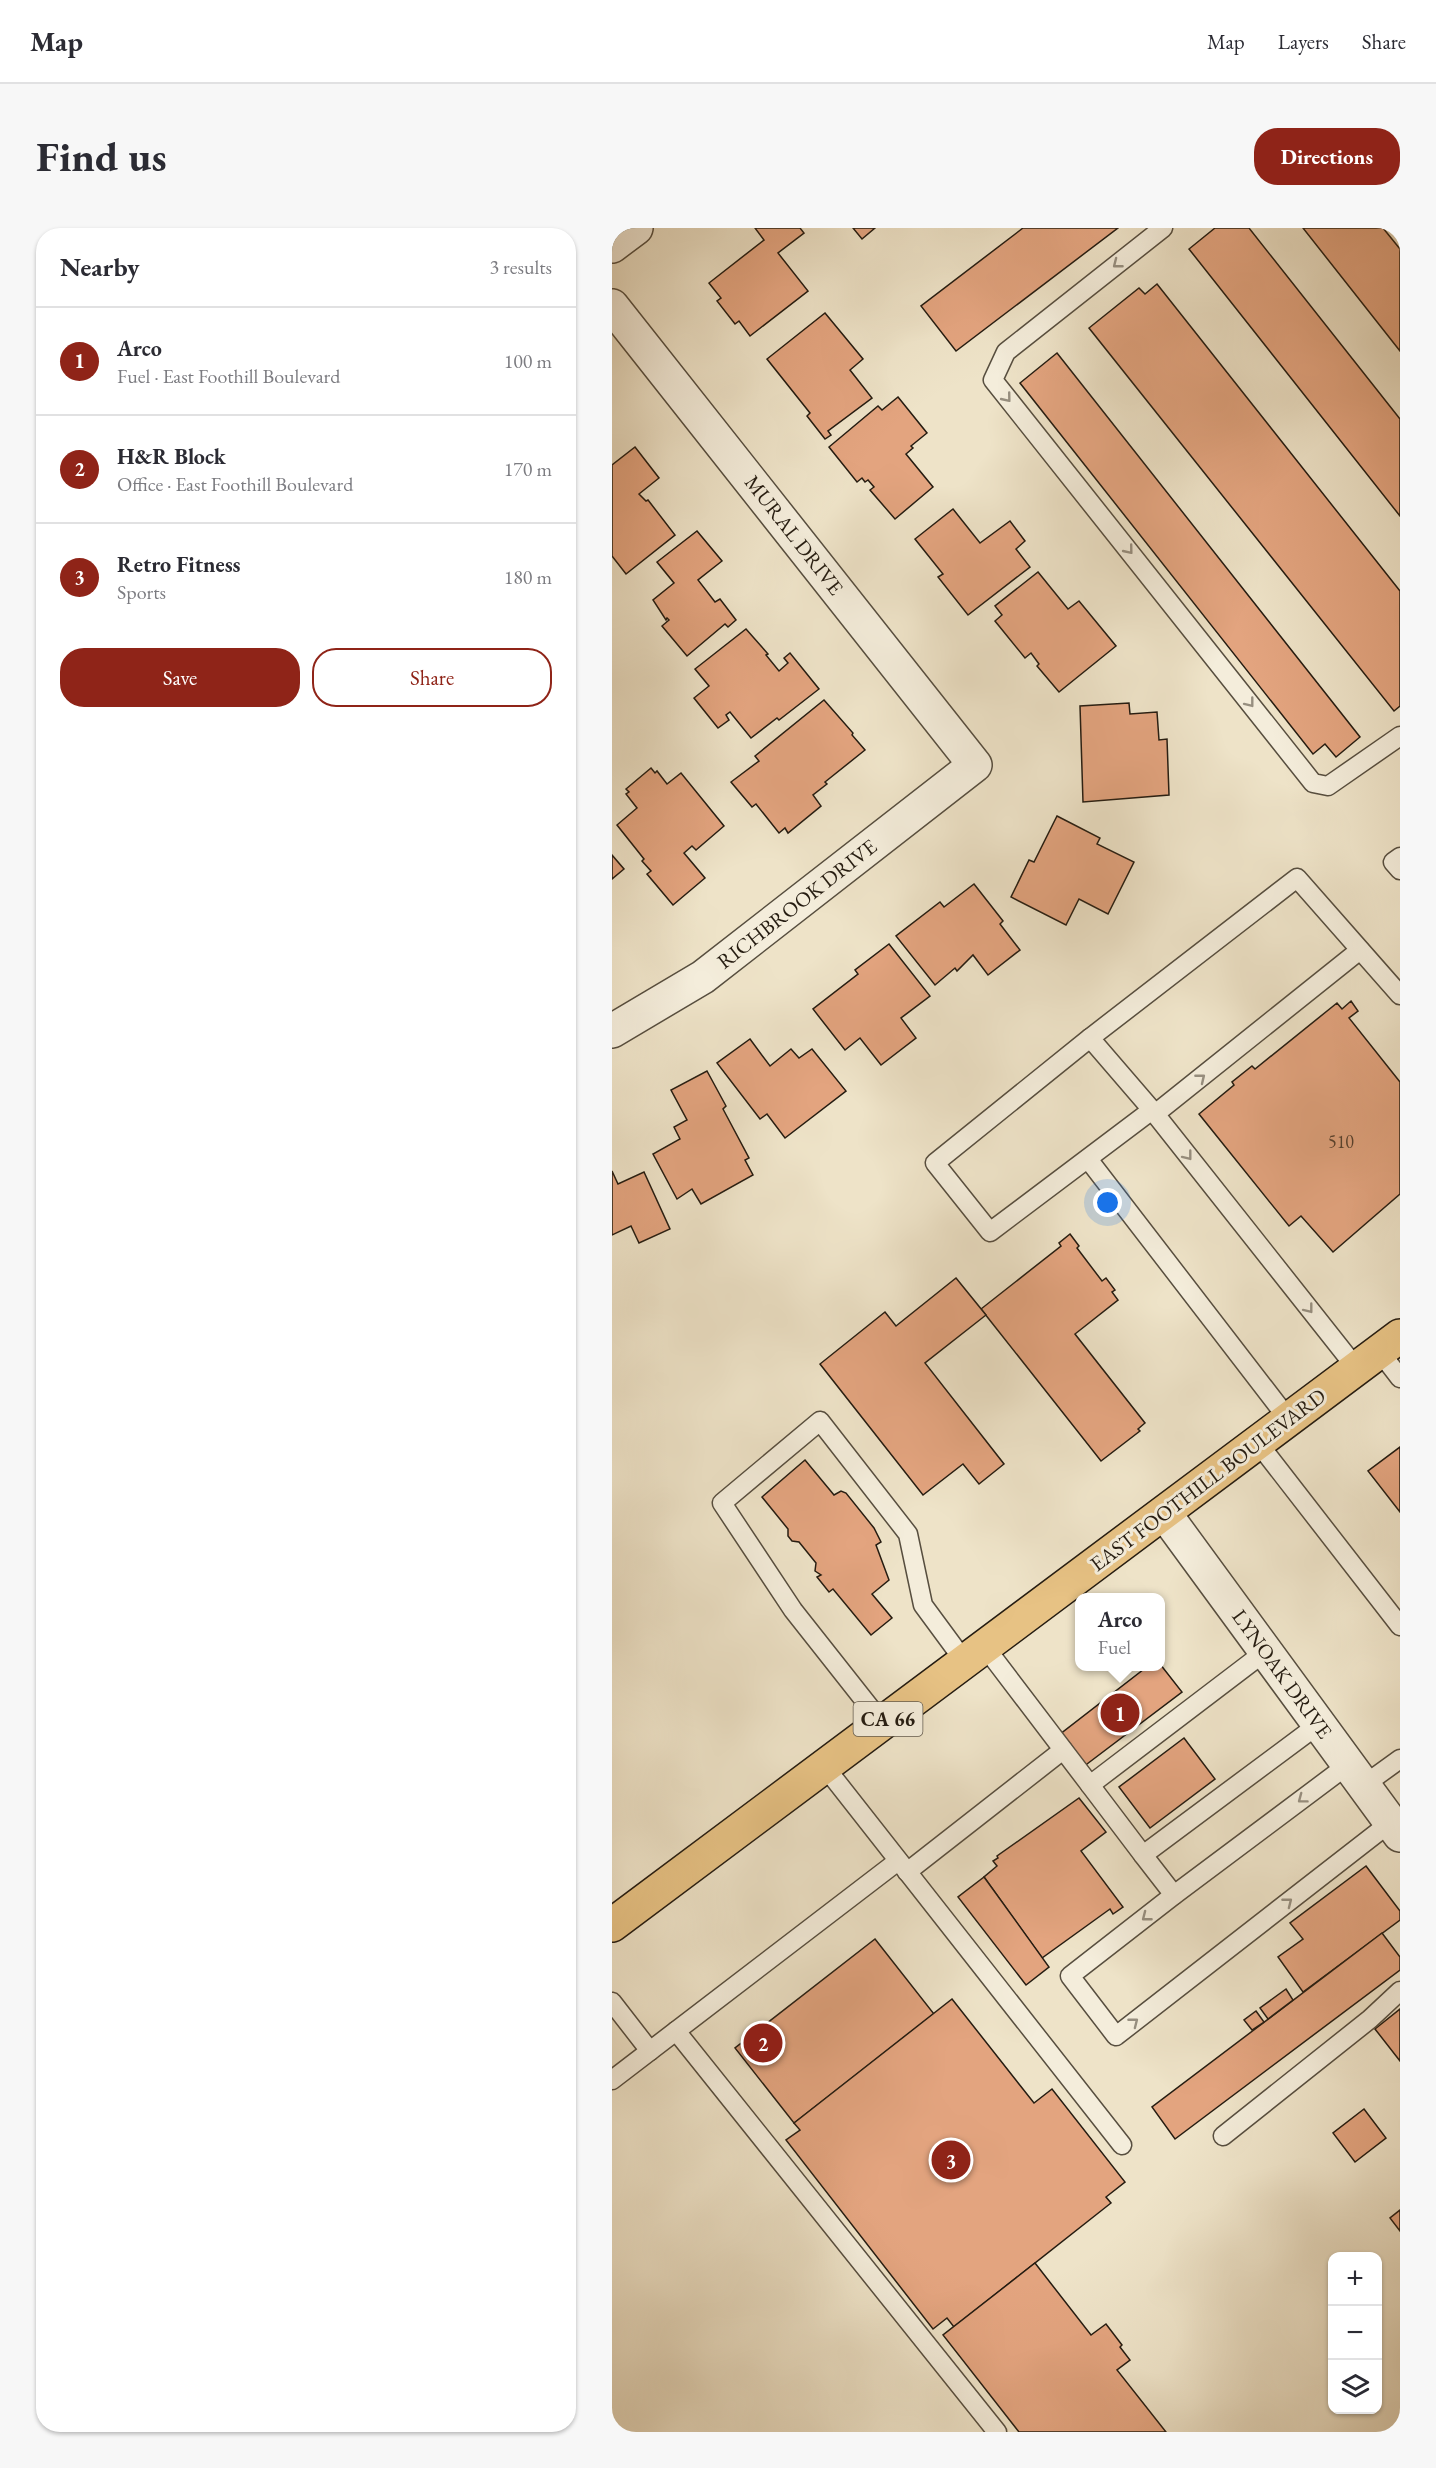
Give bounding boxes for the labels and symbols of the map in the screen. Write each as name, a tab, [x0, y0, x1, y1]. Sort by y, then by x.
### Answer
one-way arrow	[1112, 257, 1123, 268]
one-way arrow	[999, 391, 1010, 402]
street label: MURAL DRIVE	[739, 469, 850, 600]
one-way arrow	[1121, 543, 1132, 554]
one-way arrow	[1242, 696, 1253, 707]
street label: RICHBROOK DRIVE	[711, 833, 882, 975]
one-way arrow	[1194, 1074, 1205, 1085]
house number: 510	[1328, 1130, 1354, 1153]
one-way arrow	[1180, 1149, 1191, 1160]
your location	[1093, 1188, 1122, 1217]
one-way arrow	[1301, 1302, 1312, 1313]
street label: EAST FOOTHILL BOULEVARD	[1084, 1382, 1331, 1577]
street label: LYNOAK DRIVE	[1226, 1604, 1338, 1744]
pin: 1	[1100, 1690, 1140, 1736]
road number: CA 66	[854, 1702, 922, 1736]
one-way arrow	[1297, 1792, 1308, 1803]
one-way arrow	[1282, 1898, 1293, 1909]
one-way arrow	[1142, 1909, 1153, 1920]
one-way arrow	[1128, 2018, 1139, 2029]
pin: 2	[744, 2020, 782, 2066]
pin: 3	[932, 2138, 970, 2182]

